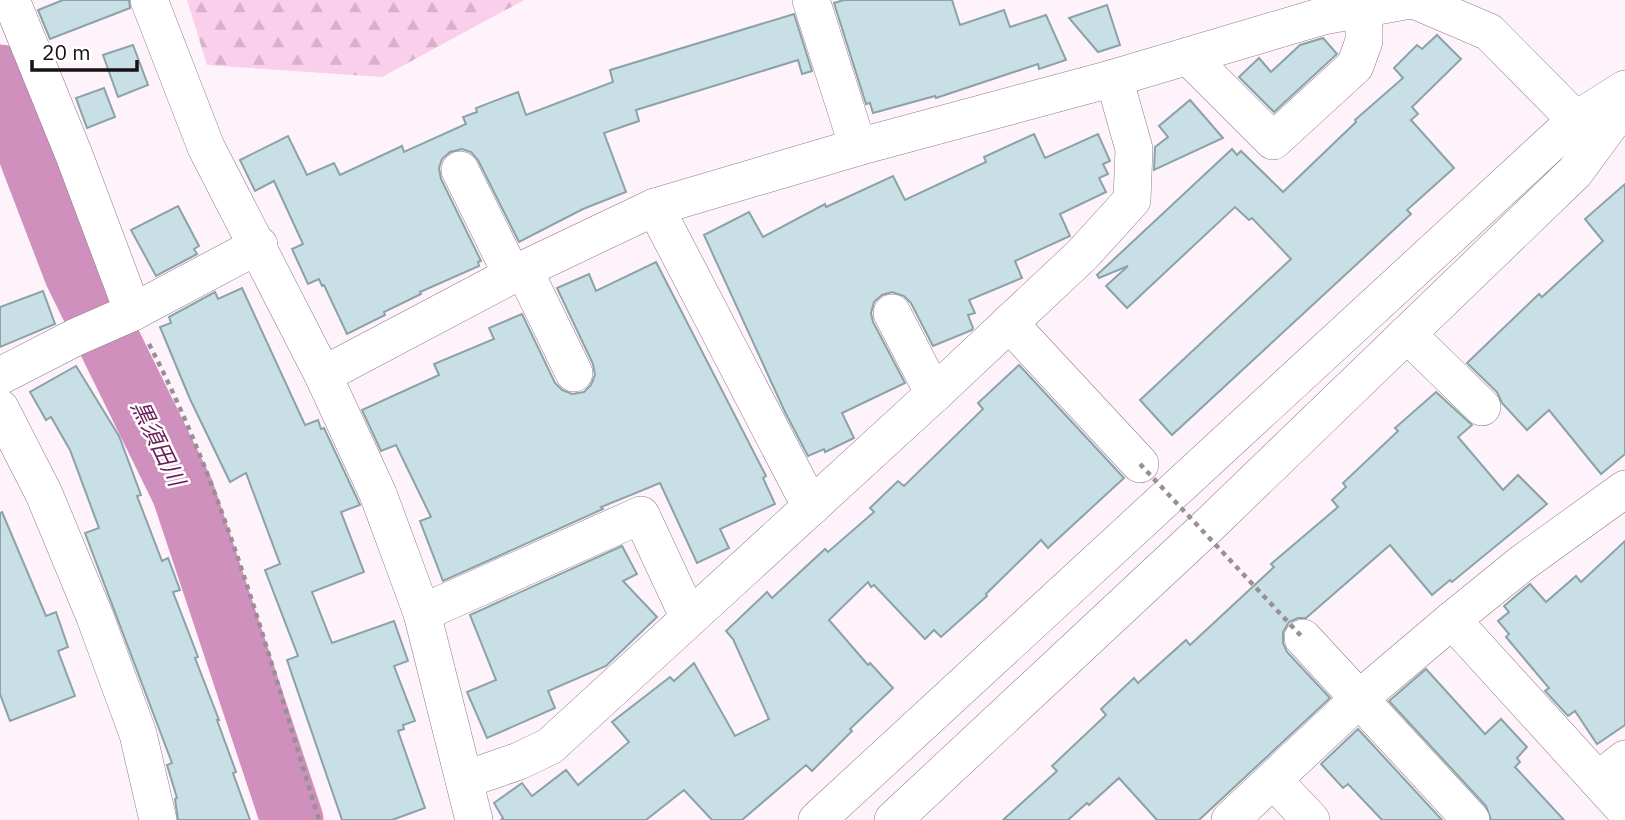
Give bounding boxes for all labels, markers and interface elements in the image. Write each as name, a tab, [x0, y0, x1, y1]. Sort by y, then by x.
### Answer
scale bar	[32, 28, 136, 72]
text: 20 m	[42, 38, 91, 66]
water label: 黒須田川	[125, 395, 194, 493]

